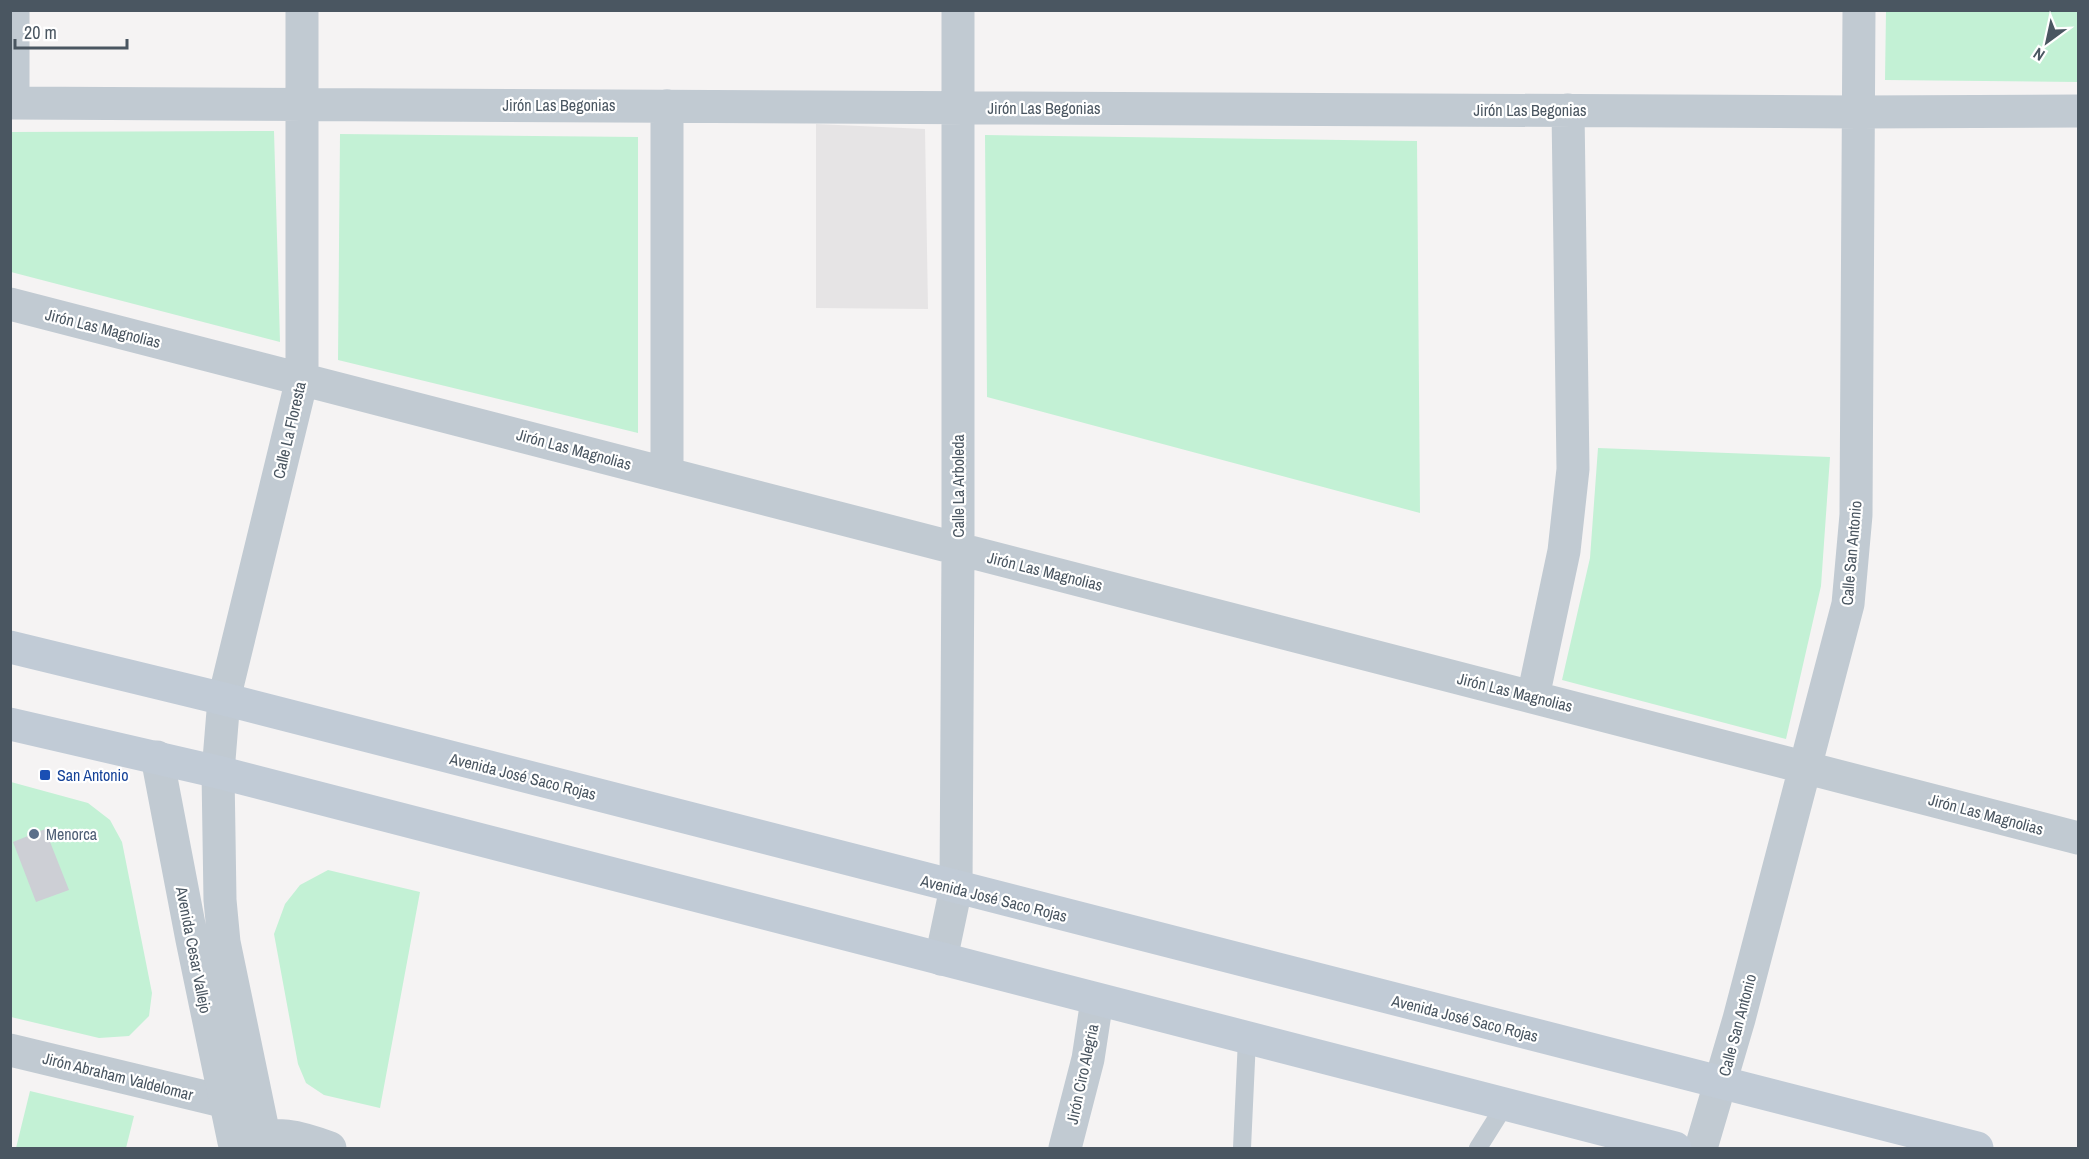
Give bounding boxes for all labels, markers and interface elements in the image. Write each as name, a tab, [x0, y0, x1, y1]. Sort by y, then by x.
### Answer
scale bar	[15, 12, 128, 50]
north arrow	[2017, 12, 2077, 72]
text: 20 m	[24, 20, 57, 45]
text: N	[2029, 43, 2049, 66]
street label: Jirón Las Begonias	[502, 94, 616, 116]
street label: Jirón Las Begonias	[987, 97, 1101, 119]
street label: Jirón Las Begonias	[1473, 99, 1587, 121]
street label: Jirón Las Magnolias	[43, 303, 163, 353]
street label: Calle La Floresta	[267, 379, 311, 481]
street label: Jirón Las Magnolias	[514, 423, 634, 475]
street label: Calle La Arboleda	[947, 434, 969, 538]
street label: Calle San Antonio	[1835, 500, 1867, 606]
street label: Jirón Las Magnolias	[985, 546, 1105, 596]
street label: Jirón Las Magnolias	[1455, 667, 1575, 717]
street label: Avenida José Saco Rojas	[447, 747, 598, 805]
place label: San Antonio	[57, 764, 129, 786]
marker: San Antonio	[38, 768, 52, 782]
street label: Jirón Las Magnolias	[1926, 788, 2046, 840]
place label: Menorca	[46, 823, 98, 845]
marker: Menorca	[27, 827, 41, 841]
street label: Avenida José Saco Rojas	[918, 869, 1069, 927]
street label: Avenida Cesar Vallejo	[171, 884, 217, 1015]
street label: Calle San Antonio	[1713, 971, 1761, 1079]
street label: Avenida José Saco Rojas	[1389, 989, 1540, 1047]
street label: Jirón Ciro Alegria	[1061, 1021, 1104, 1126]
street label: Jirón Abraham Valdelomar	[40, 1047, 196, 1105]

